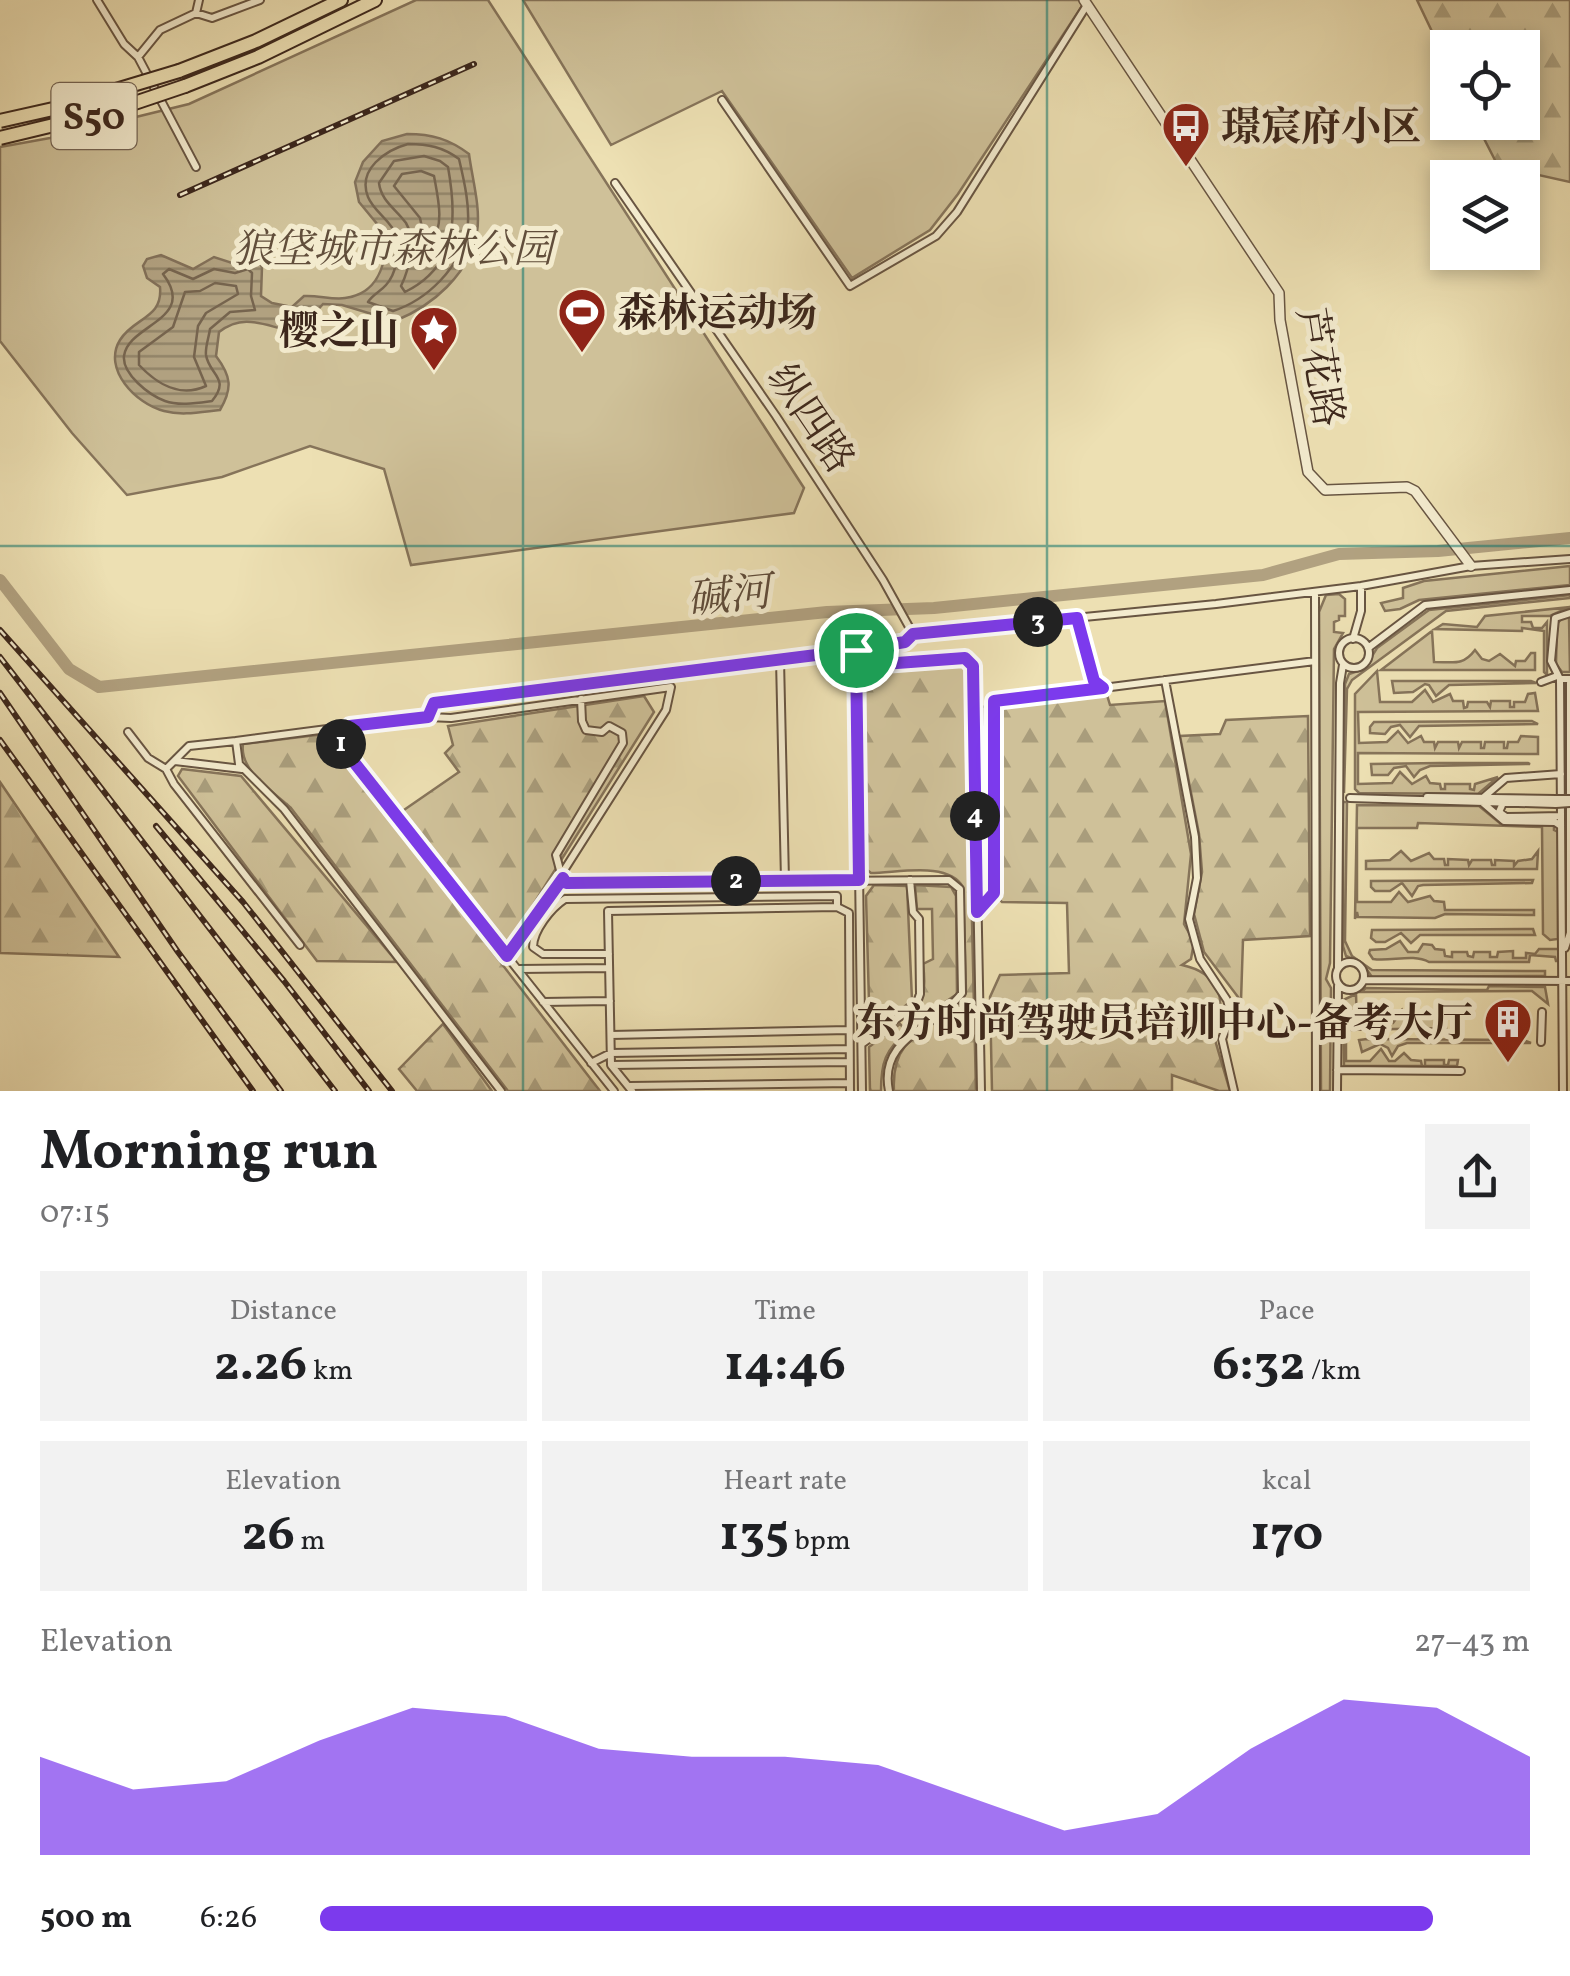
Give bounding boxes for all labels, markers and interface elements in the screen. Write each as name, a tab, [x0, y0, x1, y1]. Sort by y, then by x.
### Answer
map controls	[1430, 30, 1540, 270]
button: locate	[1430, 30, 1540, 140]
road number: S50	[52, 83, 136, 149]
bus stop icon: 璟宸府小区	[1160, 100, 1212, 168]
place label: 璟宸府小区	[1221, 102, 1421, 158]
button: layers	[1430, 160, 1540, 270]
park label: 狼垡城市森林公园	[233, 224, 559, 280]
sports icon: 森林运动场	[556, 286, 608, 354]
place label: 森林运动场	[617, 288, 817, 344]
place icon: 樱之山	[408, 304, 460, 372]
street label: 芦花路	[1280, 304, 1354, 431]
place label: 樱之山	[279, 306, 399, 362]
street label: 纵四路	[752, 355, 865, 486]
water label: 碱河	[685, 564, 781, 632]
pin: 3	[1013, 597, 1063, 647]
text: 3	[1031, 602, 1045, 641]
pin	[814, 608, 899, 693]
icon: arrive	[829, 623, 884, 678]
pin: 1	[316, 719, 366, 769]
text: 1	[335, 724, 347, 763]
pin: 4	[950, 791, 1000, 841]
text: 4	[967, 796, 983, 835]
pin: 2	[711, 856, 761, 906]
text: 2	[729, 861, 743, 900]
building icon: 东方时尚驾驶员培训中心-备考大厅	[1482, 996, 1534, 1064]
place label: 东方时尚驾驶员培训中心-备考大厅	[856, 998, 1473, 1054]
text: Morning run	[40, 1116, 379, 1192]
button: share	[1425, 1124, 1530, 1229]
text: 07:15	[40, 1192, 110, 1236]
text: Distance	[230, 1292, 337, 1331]
text: Time	[754, 1292, 816, 1331]
text: Pace	[1259, 1292, 1315, 1331]
text: 2.26	[214, 1331, 307, 1401]
text: 14:46	[724, 1331, 846, 1401]
text: 6:32	[1212, 1331, 1305, 1401]
text: km	[307, 1352, 353, 1391]
text: /km	[1305, 1352, 1361, 1391]
text: Elevation	[225, 1462, 342, 1501]
text: Heart rate	[723, 1462, 847, 1501]
text: kcal	[1262, 1462, 1312, 1501]
text: 26	[241, 1501, 295, 1571]
text: 135	[719, 1501, 789, 1571]
text: 170	[1250, 1501, 1323, 1571]
text: m	[295, 1522, 325, 1561]
text: bpm	[789, 1522, 851, 1561]
text: Elevation	[40, 1621, 173, 1665]
text: 27–43 m	[1414, 1621, 1530, 1665]
text: 500 m	[40, 1897, 132, 1941]
text: 6:26	[200, 1897, 257, 1941]

